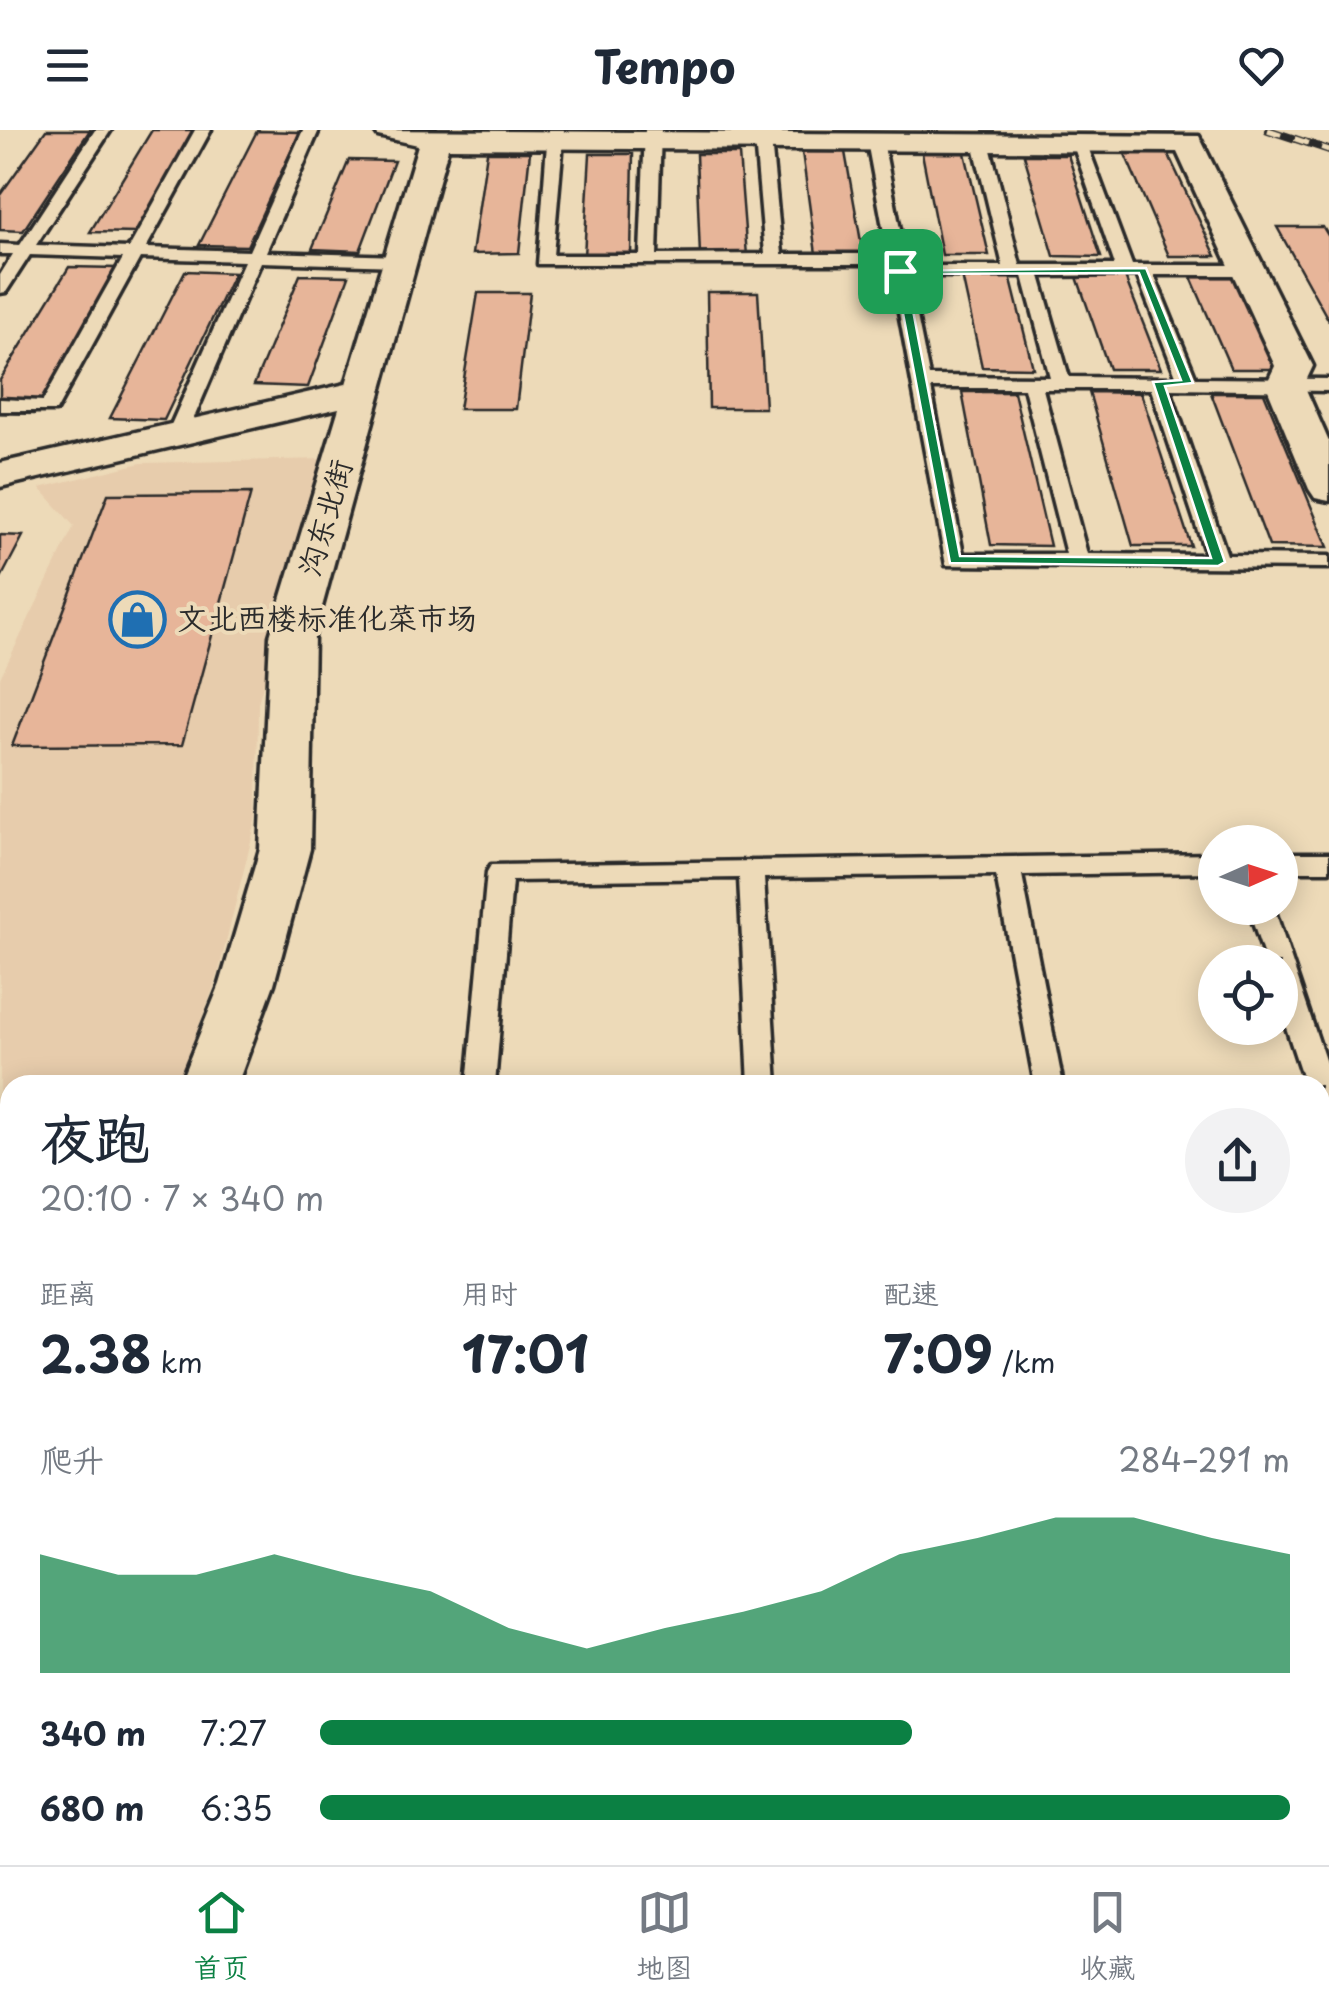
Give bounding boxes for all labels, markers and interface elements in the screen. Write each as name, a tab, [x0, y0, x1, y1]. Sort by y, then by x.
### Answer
text: Tempo	[593, 31, 736, 99]
icon: menu	[40, 38, 95, 93]
icon: heart	[1234, 38, 1289, 93]
pin	[858, 229, 943, 314]
icon: arrive	[873, 244, 928, 299]
street label: 沟东北街	[285, 453, 362, 581]
shop icon: 文北西楼标准化菜市场	[108, 589, 168, 649]
place label: 文北西楼标准化菜市场	[177, 594, 477, 639]
north arrow	[1198, 825, 1298, 925]
map controls	[1198, 825, 1298, 1045]
button: locate	[1198, 945, 1298, 1045]
text: 夜跑	[40, 1095, 150, 1178]
button: share	[1185, 1108, 1290, 1213]
text: 20:10 · 7 × 340 m	[40, 1174, 324, 1222]
text: 距离	[40, 1271, 96, 1314]
text: 用时	[462, 1271, 518, 1314]
text: 配速	[883, 1271, 939, 1314]
text: 2.38	[40, 1314, 151, 1390]
text: 17:01	[462, 1314, 589, 1390]
text: 7:09	[883, 1314, 993, 1390]
text: km	[151, 1340, 203, 1383]
text: /km	[993, 1340, 1056, 1383]
text: 爬升	[40, 1435, 104, 1483]
text: 284–291 m	[1118, 1435, 1290, 1483]
text: 340 m	[40, 1709, 146, 1757]
text: 7:27	[200, 1709, 267, 1757]
text: 680 m	[40, 1784, 144, 1832]
text: 6:35	[200, 1784, 273, 1832]
tab: 首页	[193, 1885, 250, 1988]
tab: 地图	[636, 1885, 693, 1988]
tab: 收藏	[1079, 1885, 1136, 1988]

